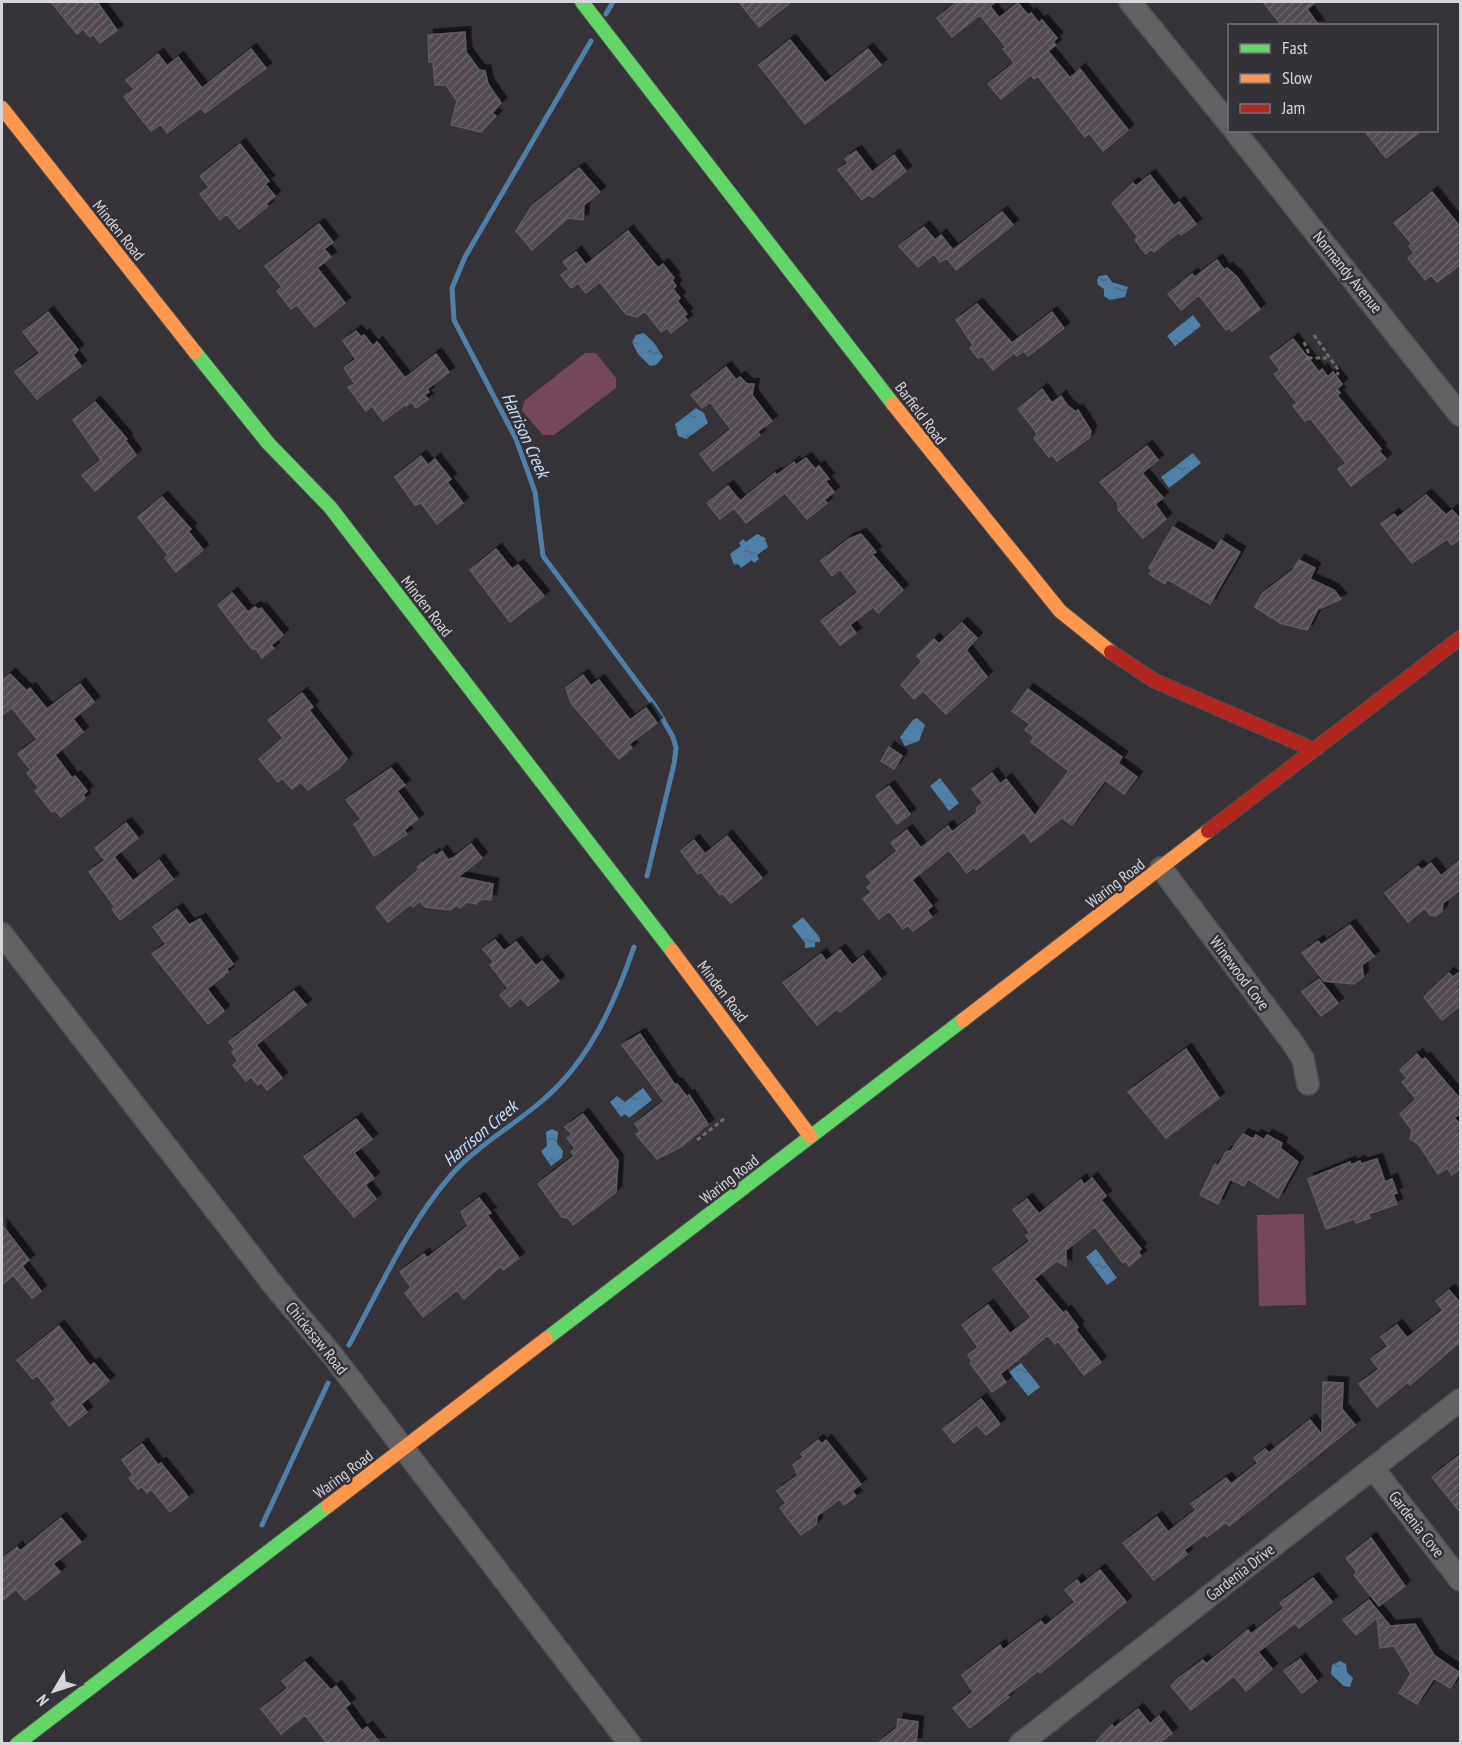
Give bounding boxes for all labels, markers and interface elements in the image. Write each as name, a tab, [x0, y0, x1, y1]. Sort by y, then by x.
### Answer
legend	[1228, 24, 1438, 132]
text: Fast	[1282, 36, 1308, 59]
text: Slow	[1282, 66, 1313, 89]
text: Jam	[1281, 96, 1305, 119]
street label: Minden Road	[89, 196, 149, 264]
street label: Normandy Avenue	[1309, 227, 1387, 317]
street label: Barfield Road	[891, 378, 951, 448]
water label: Harrison Creek	[497, 389, 556, 483]
street label: Minden Road	[397, 571, 457, 641]
street label: Waring Road	[1082, 854, 1148, 912]
street label: Winewood Cove	[1206, 932, 1274, 1014]
street label: Minden Road	[693, 956, 753, 1026]
water label: Harrison Creek	[438, 1094, 524, 1171]
street label: Waring Road	[696, 1150, 762, 1208]
street label: Chickasaw Road	[282, 1298, 352, 1378]
street label: Waring Road	[309, 1445, 377, 1503]
street label: Gardenia Cove	[1385, 1487, 1449, 1561]
street label: Gardenia Drive	[1202, 1539, 1278, 1605]
north arrow	[24, 1661, 84, 1721]
text: N	[32, 1691, 53, 1710]

